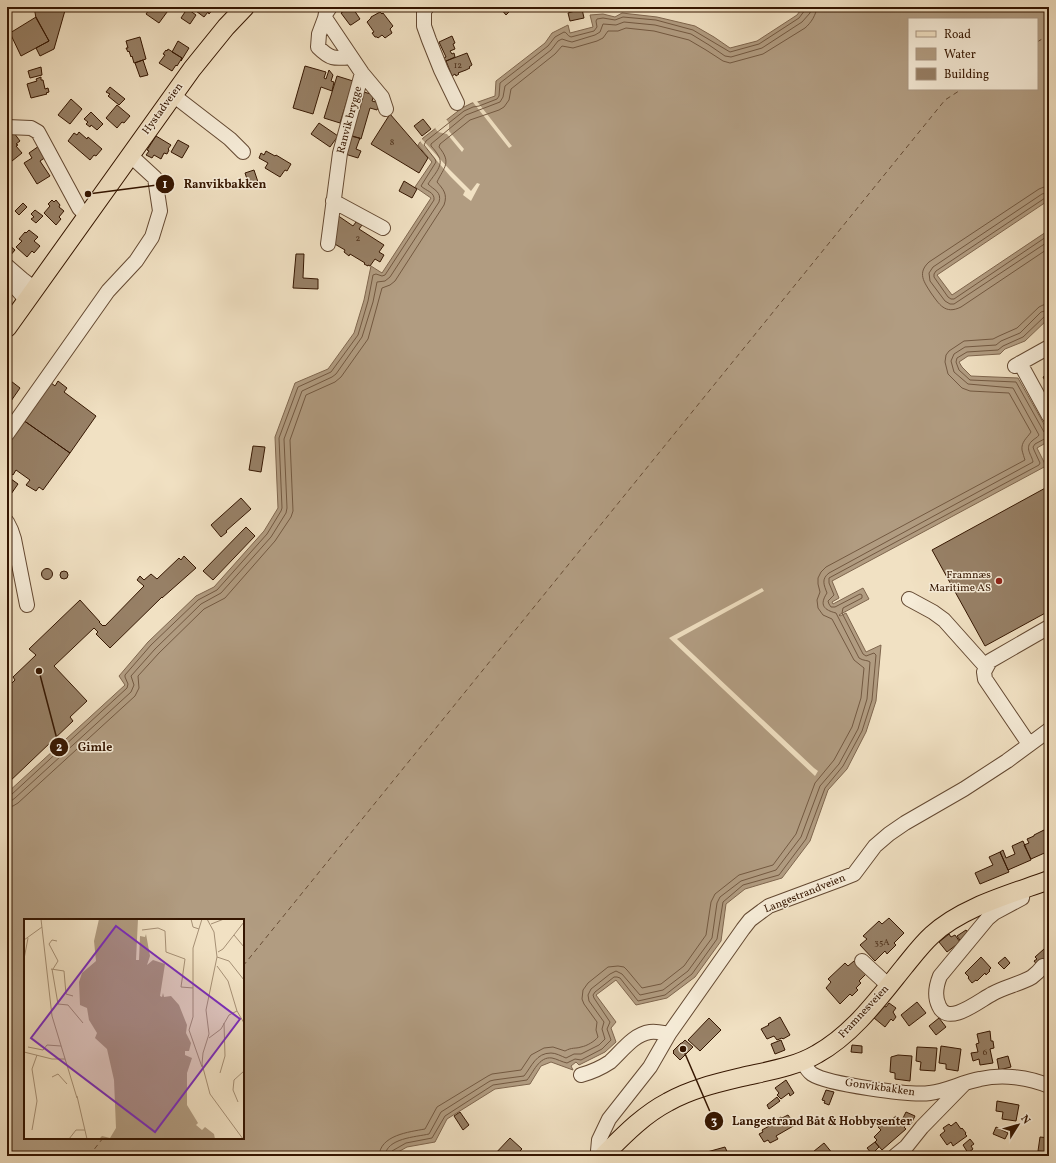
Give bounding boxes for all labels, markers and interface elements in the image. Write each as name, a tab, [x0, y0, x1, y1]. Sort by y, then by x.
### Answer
legend	[908, 18, 1038, 90]
text: Road	[944, 27, 971, 43]
text: Water	[944, 47, 976, 63]
house number: 12	[454, 59, 462, 72]
text: Building	[944, 67, 989, 83]
street label: Hystadveien	[139, 80, 187, 138]
street label: Ranvik brygge	[334, 85, 366, 155]
house number: 8	[390, 136, 395, 149]
callout: Ranvikbakken	[155, 172, 274, 196]
text: 1	[163, 177, 168, 193]
text: Ranvikbakken	[184, 177, 266, 193]
house number: 2	[356, 232, 361, 245]
place label: Framnæs Maritime AS	[929, 568, 991, 596]
marker: Framnæs Maritime AS	[994, 576, 1004, 586]
callout: Gimle	[49, 735, 120, 759]
text: 2	[56, 740, 62, 756]
text: Gimle	[78, 740, 112, 756]
street label: Langestrandveien	[762, 871, 848, 917]
inset map	[24, 919, 244, 1139]
house number: 35A	[874, 936, 890, 949]
street label: Framnesveien	[835, 982, 893, 1042]
house number: 6	[983, 1046, 988, 1059]
street label: Gonvikbakken	[844, 1076, 916, 1100]
north arrow	[998, 1105, 1038, 1145]
callout: Langestrand Båt & Hobbysenter	[704, 1109, 920, 1133]
text: N	[1016, 1112, 1033, 1128]
text: 3	[711, 1114, 717, 1130]
text: Langestrand Båt & Hobbysenter	[732, 1114, 912, 1130]

